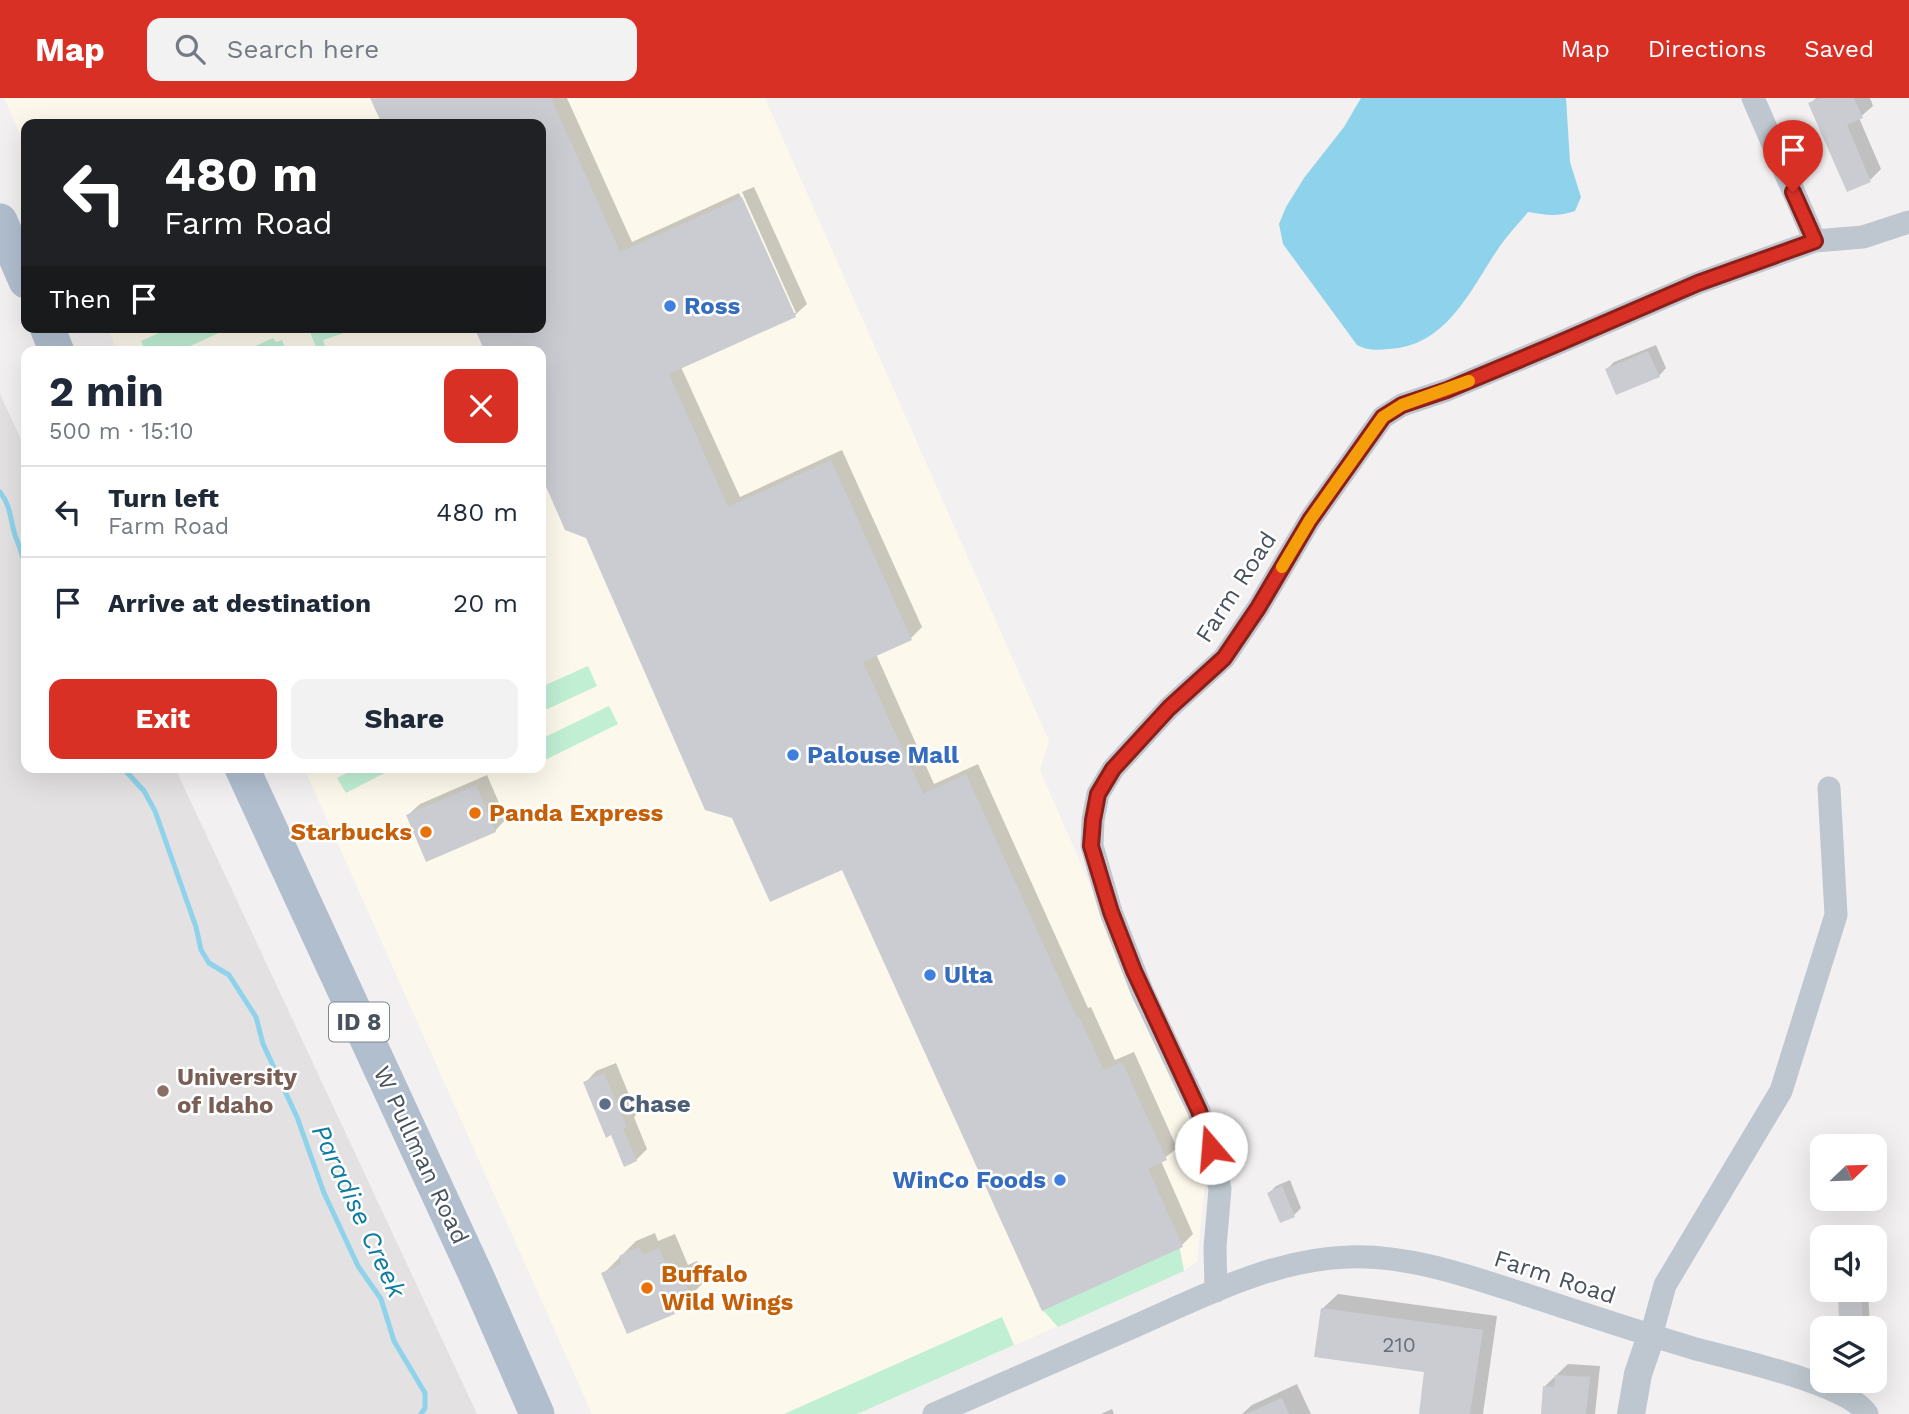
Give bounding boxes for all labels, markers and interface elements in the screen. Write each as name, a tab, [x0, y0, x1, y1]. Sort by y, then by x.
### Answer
search box	[147, 18, 637, 81]
text: Map	[35, 30, 105, 69]
icon: search	[171, 30, 209, 68]
text: Search here	[227, 34, 379, 64]
text: Map	[1561, 35, 1610, 63]
text: Directions	[1648, 35, 1766, 63]
text: Saved	[1804, 35, 1874, 63]
pin	[1763, 120, 1823, 192]
icon: arrive	[1774, 131, 1812, 169]
text: 480 m	[164, 145, 318, 203]
icon: left	[49, 147, 140, 238]
text: Farm Road	[164, 204, 333, 242]
icon: arrive	[125, 280, 163, 318]
text: Then	[49, 284, 111, 314]
place label: Ross	[684, 292, 741, 320]
marker: Ross	[662, 298, 678, 314]
text: 2 min	[49, 367, 164, 416]
button: close	[444, 369, 518, 443]
text: 500 m · 15:10	[49, 418, 194, 445]
text: Turn left	[108, 483, 219, 513]
icon: left	[49, 493, 87, 531]
text: 480 m	[436, 497, 518, 527]
text: Farm Road	[108, 513, 229, 540]
street label: Farm Road	[1190, 526, 1282, 648]
icon: arrive	[49, 584, 87, 622]
text: Arrive at destination	[108, 588, 371, 618]
text: 20 m	[453, 588, 518, 618]
button: Exit	[49, 679, 277, 759]
button: Share	[291, 679, 518, 759]
place label: Palouse Mall	[807, 741, 959, 769]
marker: Palouse Mall	[785, 747, 801, 763]
place label: Panda Express	[489, 799, 664, 827]
marker: Panda Express	[467, 805, 483, 821]
place label: Starbucks	[290, 818, 412, 846]
marker: Starbucks	[418, 824, 434, 840]
place label: Ulta	[944, 961, 993, 989]
marker: Ulta	[922, 967, 938, 983]
road number: ID 8	[329, 1002, 389, 1042]
street label: W Pullman Road	[368, 1062, 474, 1248]
place label: University of Idaho	[177, 1063, 297, 1119]
marker: University of Idaho	[155, 1083, 171, 1099]
place label: Chase	[619, 1090, 691, 1118]
marker: Chase	[597, 1096, 613, 1112]
position arrow	[1174, 1111, 1248, 1185]
water label: Paradise Creek	[306, 1120, 413, 1303]
north arrow	[1810, 1134, 1886, 1211]
map controls	[1810, 1134, 1887, 1393]
place label: WinCo Foods	[893, 1166, 1046, 1194]
marker: WinCo Foods	[1052, 1172, 1068, 1188]
button: sound	[1810, 1225, 1887, 1302]
street label: Farm Road	[1491, 1244, 1619, 1310]
place label: Buffalo Wild Wings	[661, 1260, 793, 1316]
marker: Buffalo Wild Wings	[639, 1280, 655, 1296]
button: layers	[1810, 1316, 1887, 1393]
house number: 210	[1382, 1332, 1416, 1357]

